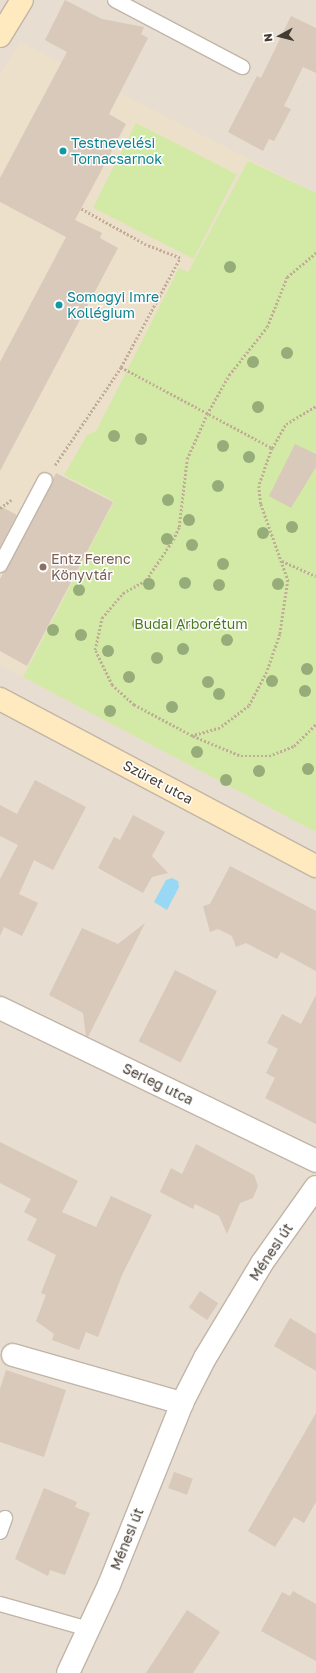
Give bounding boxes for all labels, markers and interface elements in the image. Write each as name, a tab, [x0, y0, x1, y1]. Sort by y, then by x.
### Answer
north arrow	[260, 16, 300, 56]
text: N	[261, 33, 275, 42]
place label: Testnevelési Tornacsarnok	[71, 135, 162, 168]
marker: Testnevelési Tornacsarnok	[58, 146, 68, 156]
place label: Somogyi Imre Kollégium	[67, 289, 159, 322]
marker: Somogyi Imre Kollégium	[54, 300, 64, 310]
place label: Entz Ferenc Könyvtár	[51, 551, 131, 584]
marker: Entz Ferenc Könyvtár	[38, 562, 48, 572]
park label: Budai Arborétum	[134, 616, 248, 632]
street label: Szüret utca	[120, 757, 196, 807]
street label: Serleg utca	[120, 1060, 196, 1108]
street label: Ménesi út	[246, 1220, 296, 1284]
street label: Ménesi út	[107, 1505, 147, 1573]

